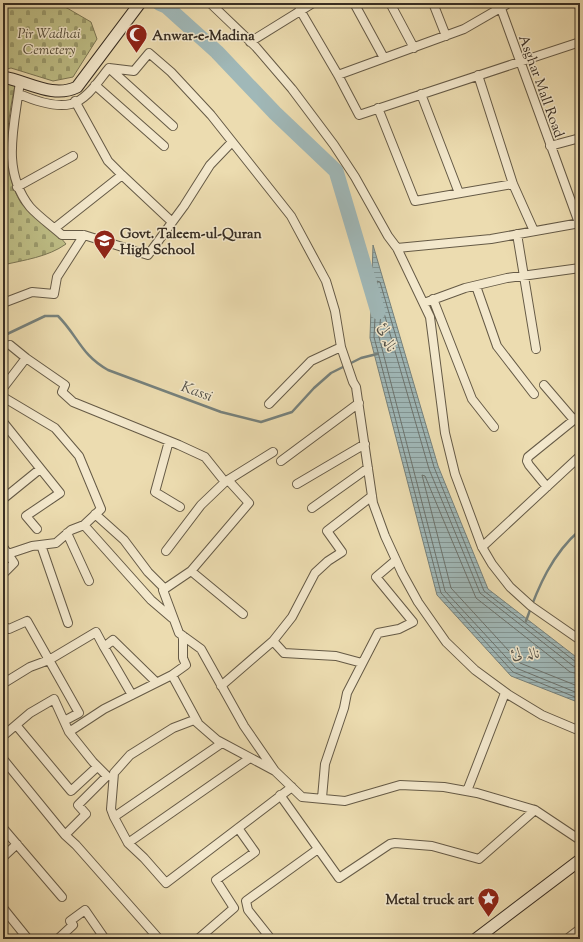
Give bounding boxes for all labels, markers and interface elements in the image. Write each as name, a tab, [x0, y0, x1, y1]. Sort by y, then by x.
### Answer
mosque icon: Anwar-e-Madina	[123, 22, 149, 55]
park label: Pir Wadhai Cemetery	[18, 25, 81, 61]
place label: Anwar-e-Madina	[152, 27, 255, 47]
street label: Asghar Mall Road	[512, 33, 568, 141]
place label: Govt. Taleem-ul-Quran High School	[120, 225, 263, 261]
school or university icon: Govt. Taleem-ul-Quran High School	[92, 228, 118, 261]
water label: نالہ لئ	[372, 321, 401, 355]
water label: Kassi	[178, 377, 215, 408]
water label: نالہ لئ	[511, 644, 540, 665]
place icon: Metal truck art	[476, 886, 502, 919]
place label: Metal truck art	[385, 891, 474, 911]

